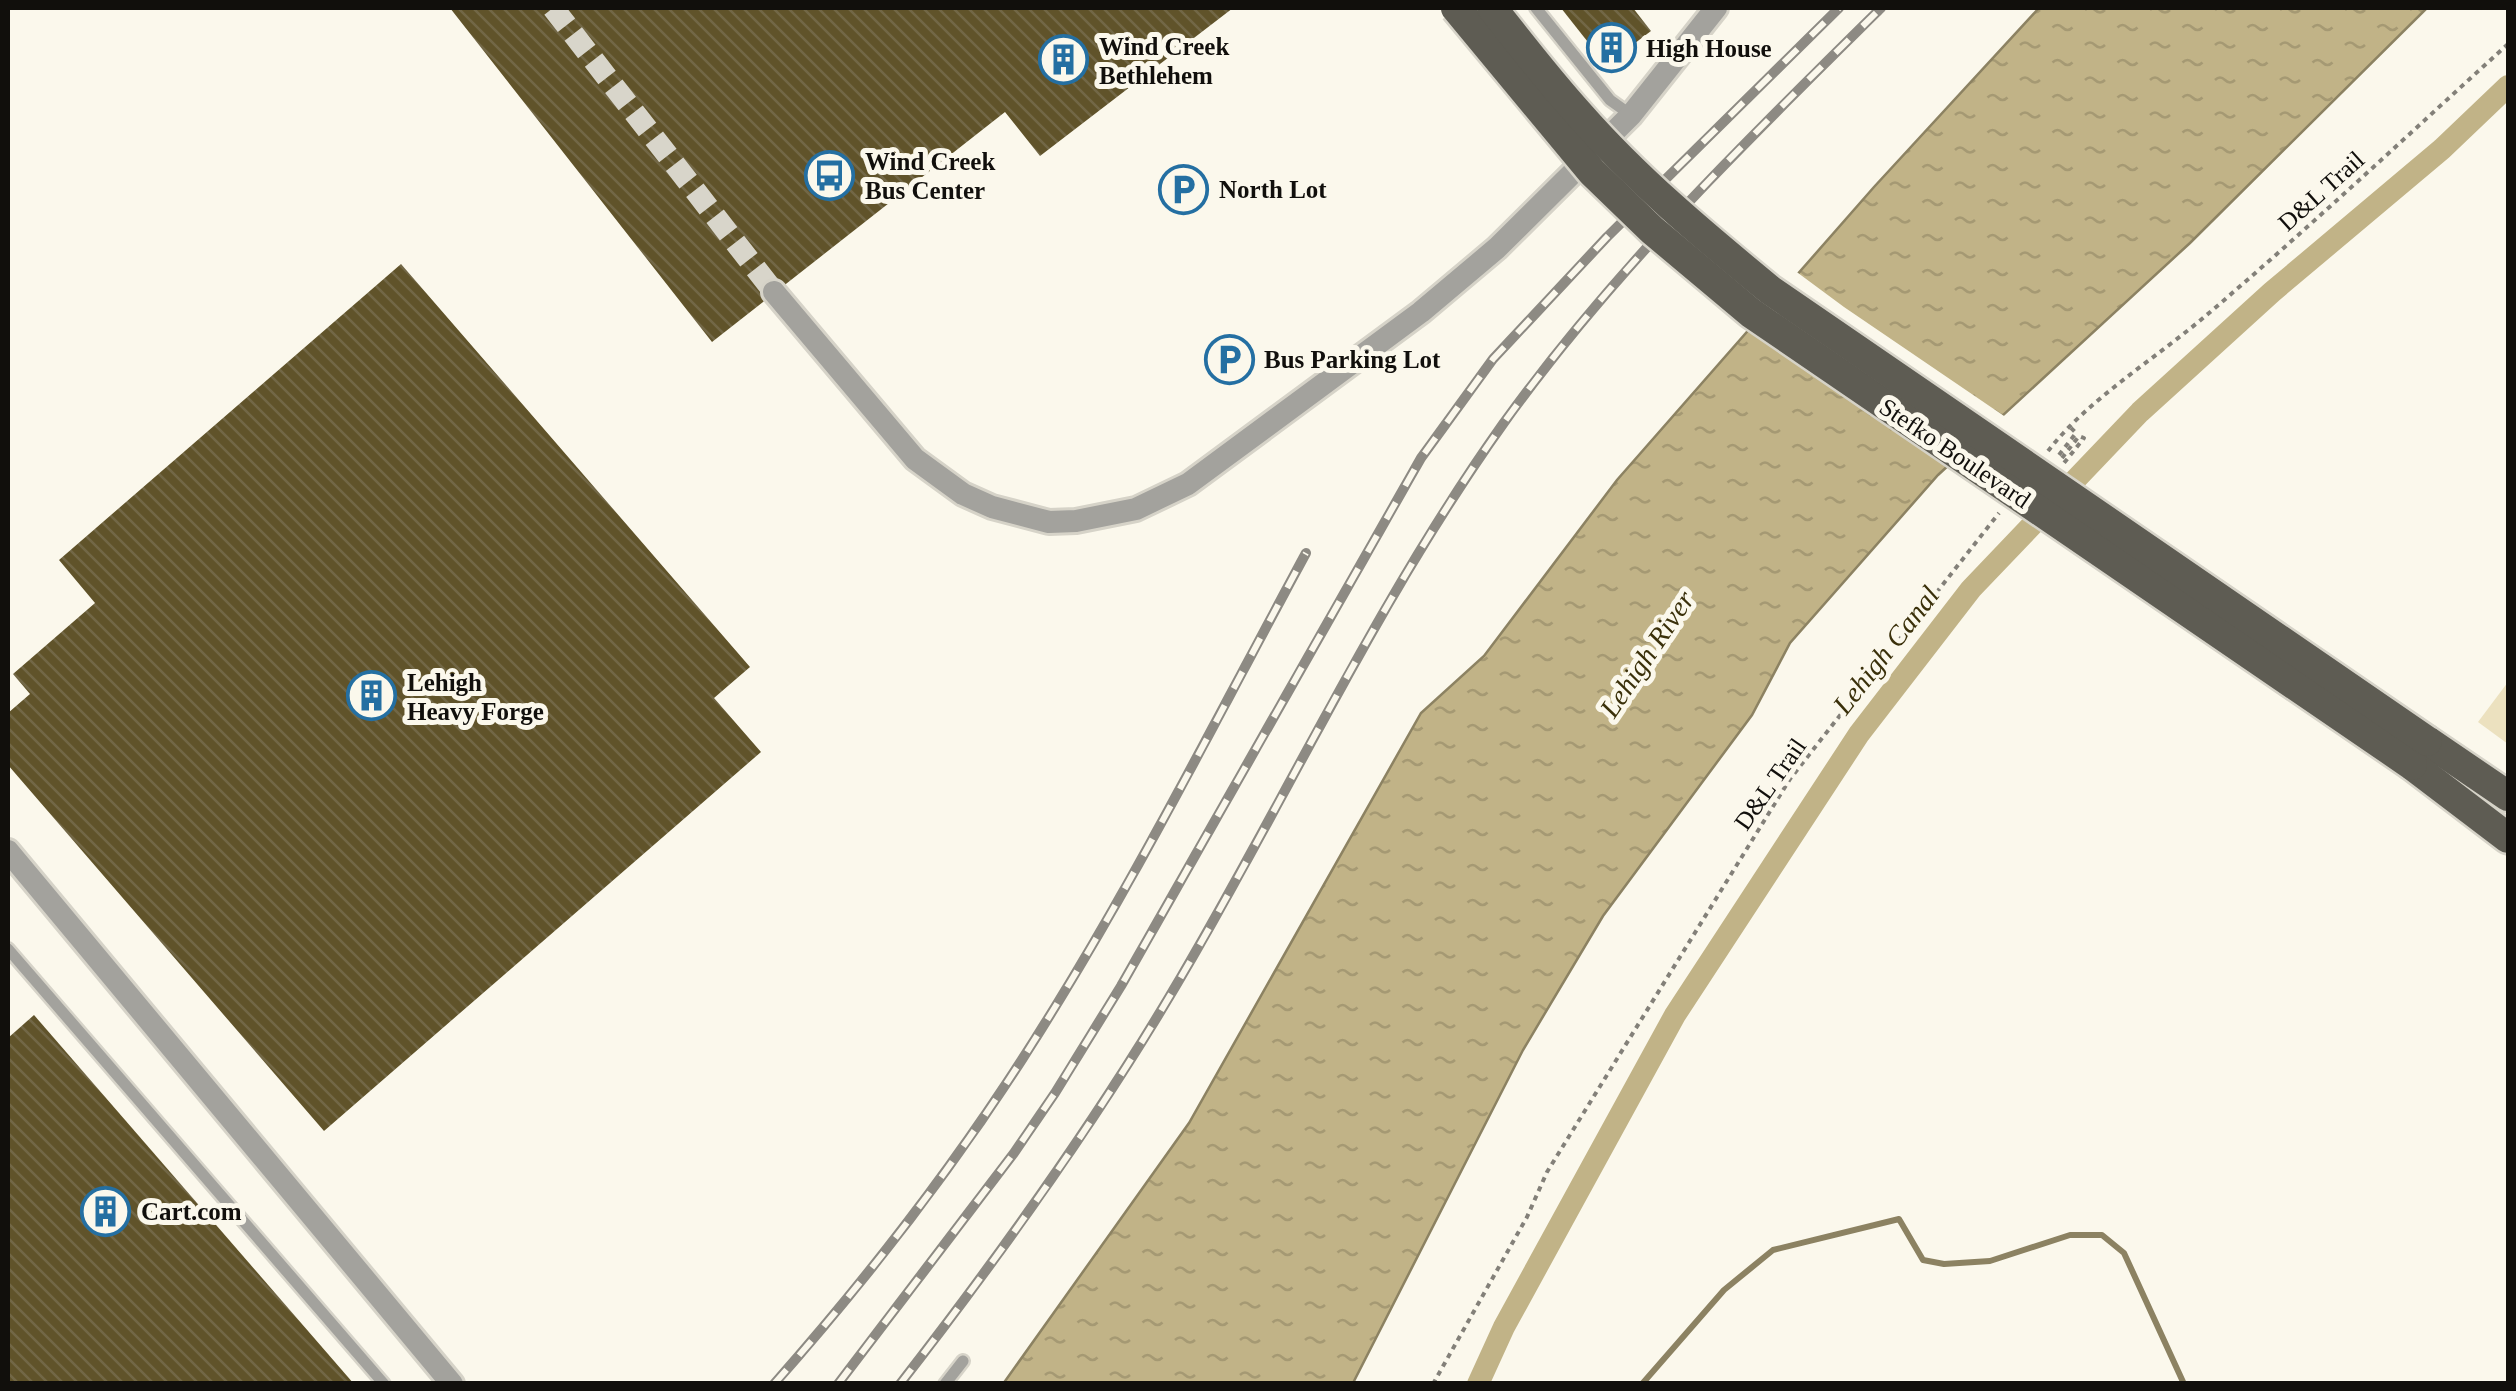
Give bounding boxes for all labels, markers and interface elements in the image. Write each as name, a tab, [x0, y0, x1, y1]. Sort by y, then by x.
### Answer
building icon: High House	[1585, 22, 1637, 74]
place label: Wind Creek Bethlehem	[1099, 33, 1229, 89]
building icon: Wind Creek Bethlehem	[1038, 34, 1090, 86]
place label: High House	[1646, 35, 1772, 62]
street label: D&L Trail	[2273, 146, 2369, 236]
place label: Wind Creek Bus Center	[865, 148, 995, 204]
bus stop icon: Wind Creek Bus Center	[804, 149, 856, 201]
parking icon: North Lot	[1158, 163, 1210, 215]
place label: North Lot	[1219, 176, 1327, 203]
parking icon: Bus Parking Lot	[1203, 333, 1255, 385]
place label: Bus Parking Lot	[1264, 346, 1441, 373]
street label: Stefko Boulevard	[1875, 393, 2036, 514]
water label: Lehigh Canal	[1826, 580, 1946, 721]
water label: Lehigh River	[1593, 585, 1701, 724]
place label: Lehigh Heavy Forge	[407, 669, 544, 725]
building icon: Lehigh Heavy Forge	[346, 670, 398, 722]
street label: D&L Trail	[1729, 733, 1811, 835]
building icon: Cart.com	[80, 1185, 132, 1237]
place label: Cart.com	[141, 1198, 242, 1225]

